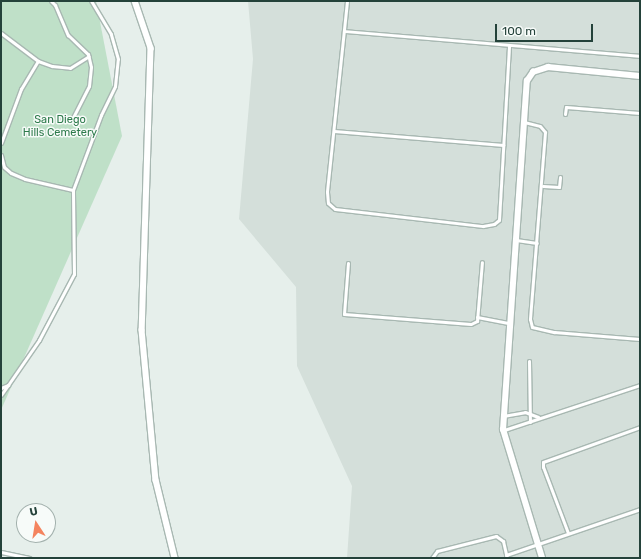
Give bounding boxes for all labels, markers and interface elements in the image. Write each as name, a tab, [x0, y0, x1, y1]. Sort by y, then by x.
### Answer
scale bar	[497, 16, 595, 42]
text: 100 m	[502, 24, 536, 38]
park label: San Diego Hills Cemetery	[23, 114, 97, 140]
north arrow	[16, 503, 56, 543]
text: U	[28, 505, 39, 519]

